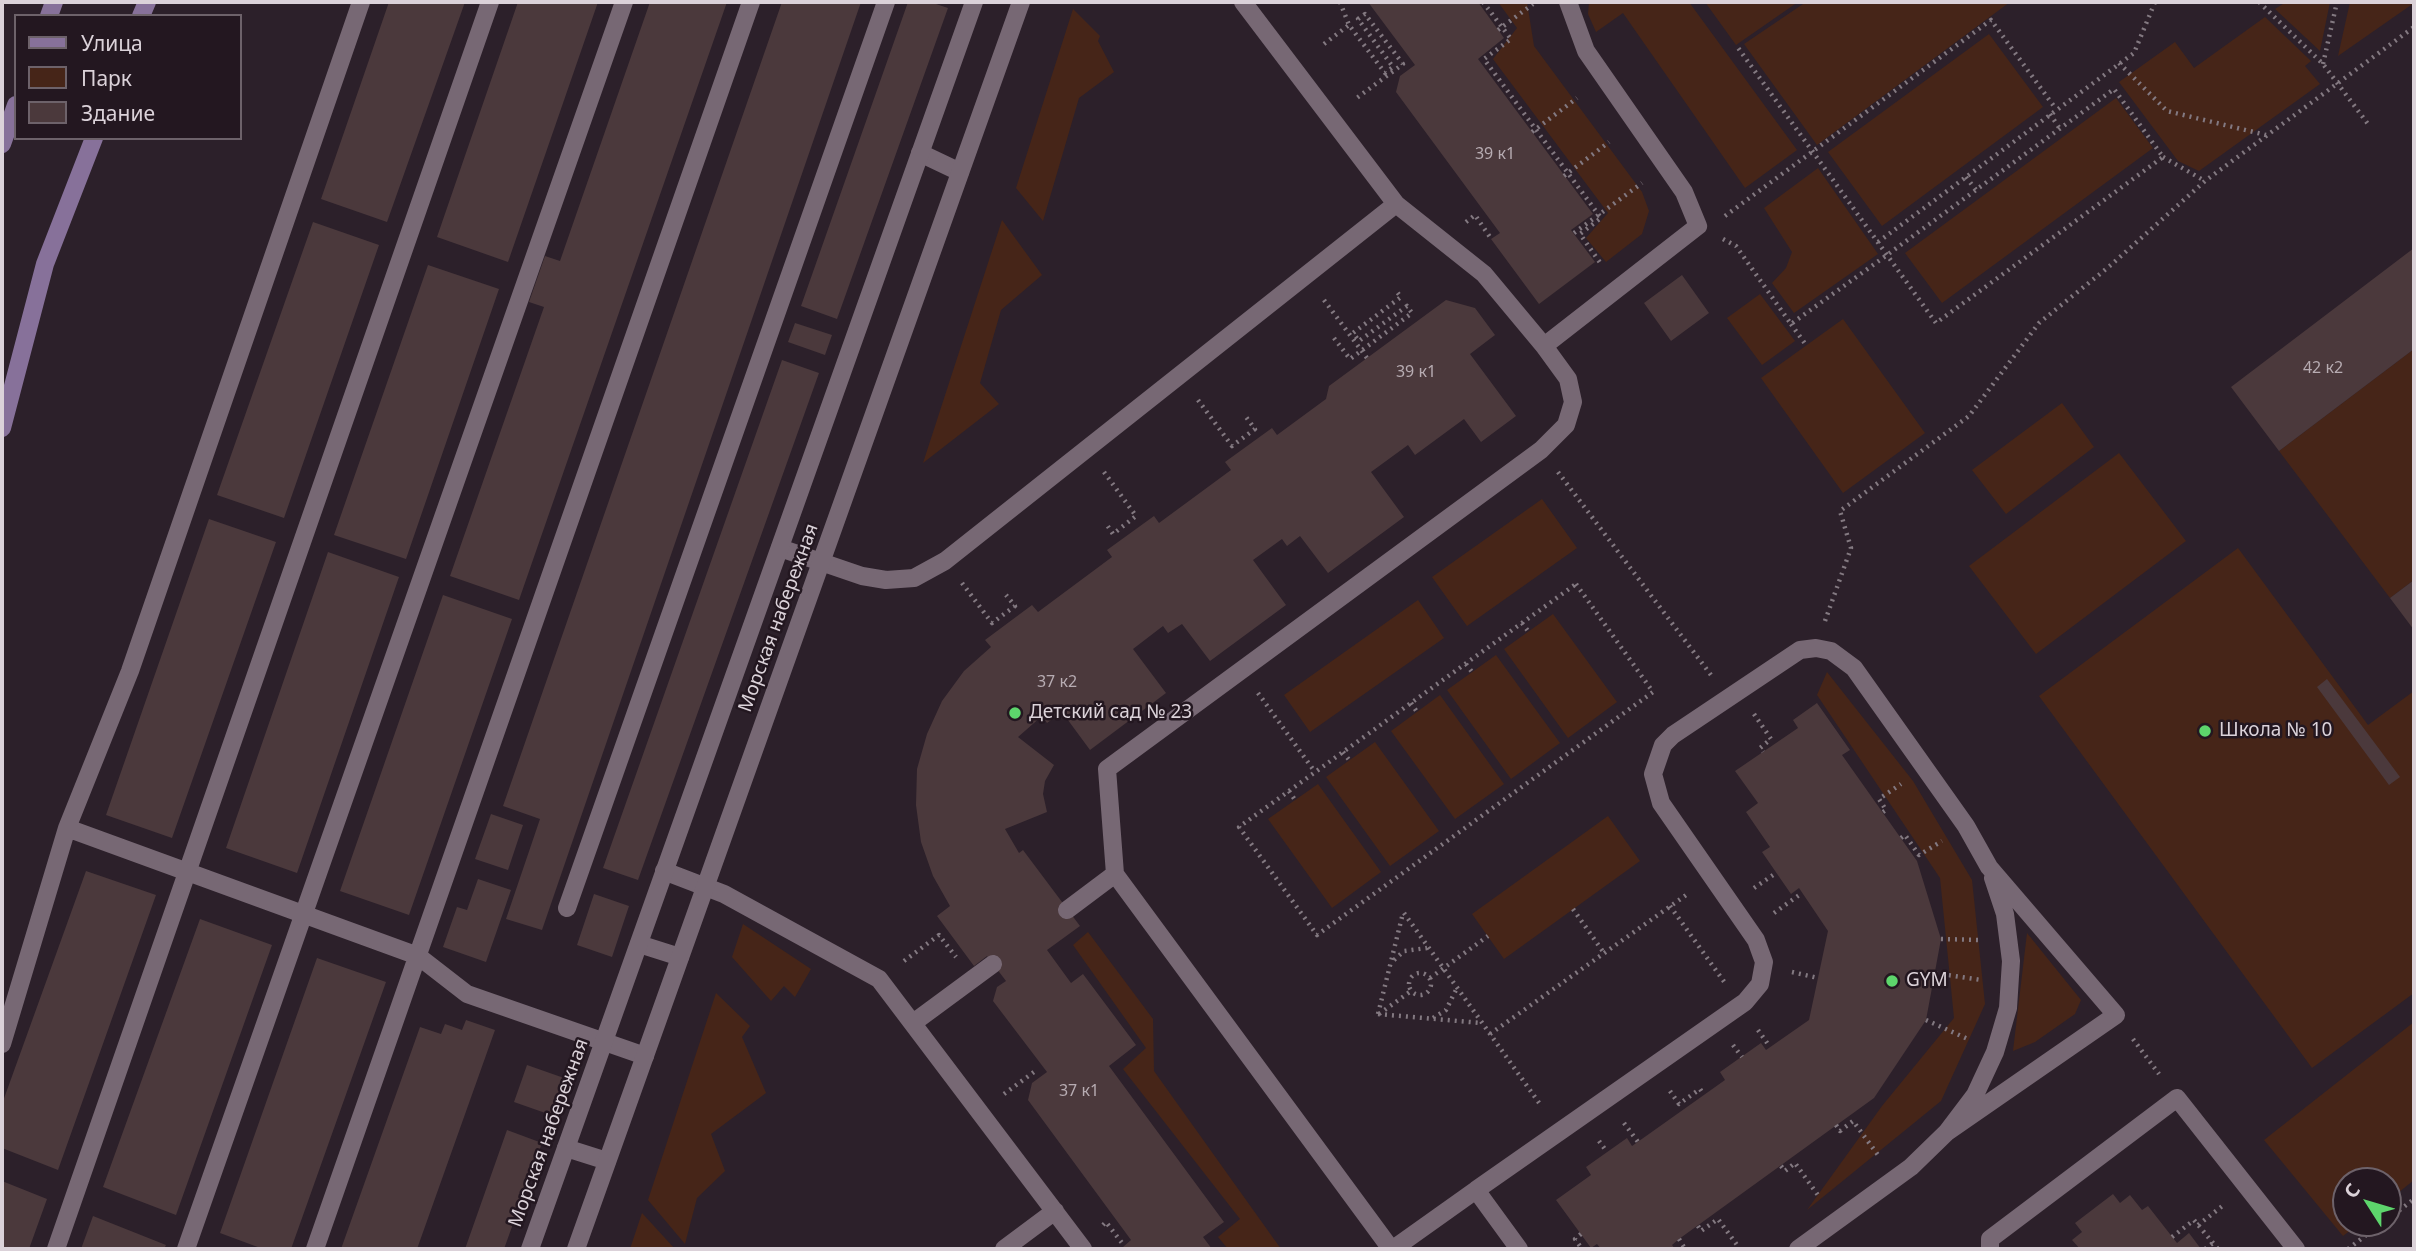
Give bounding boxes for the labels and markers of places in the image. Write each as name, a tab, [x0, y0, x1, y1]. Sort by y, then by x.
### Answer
place label: Детский сад № 23	[1029, 702, 1192, 724]
marker: Детский сад № 23	[1007, 705, 1023, 721]
place label: Школа № 10	[2219, 720, 2332, 742]
marker: Школа № 10	[2197, 723, 2213, 739]
place label: GYM	[1906, 970, 1948, 992]
marker: GYM	[1884, 973, 1900, 989]

